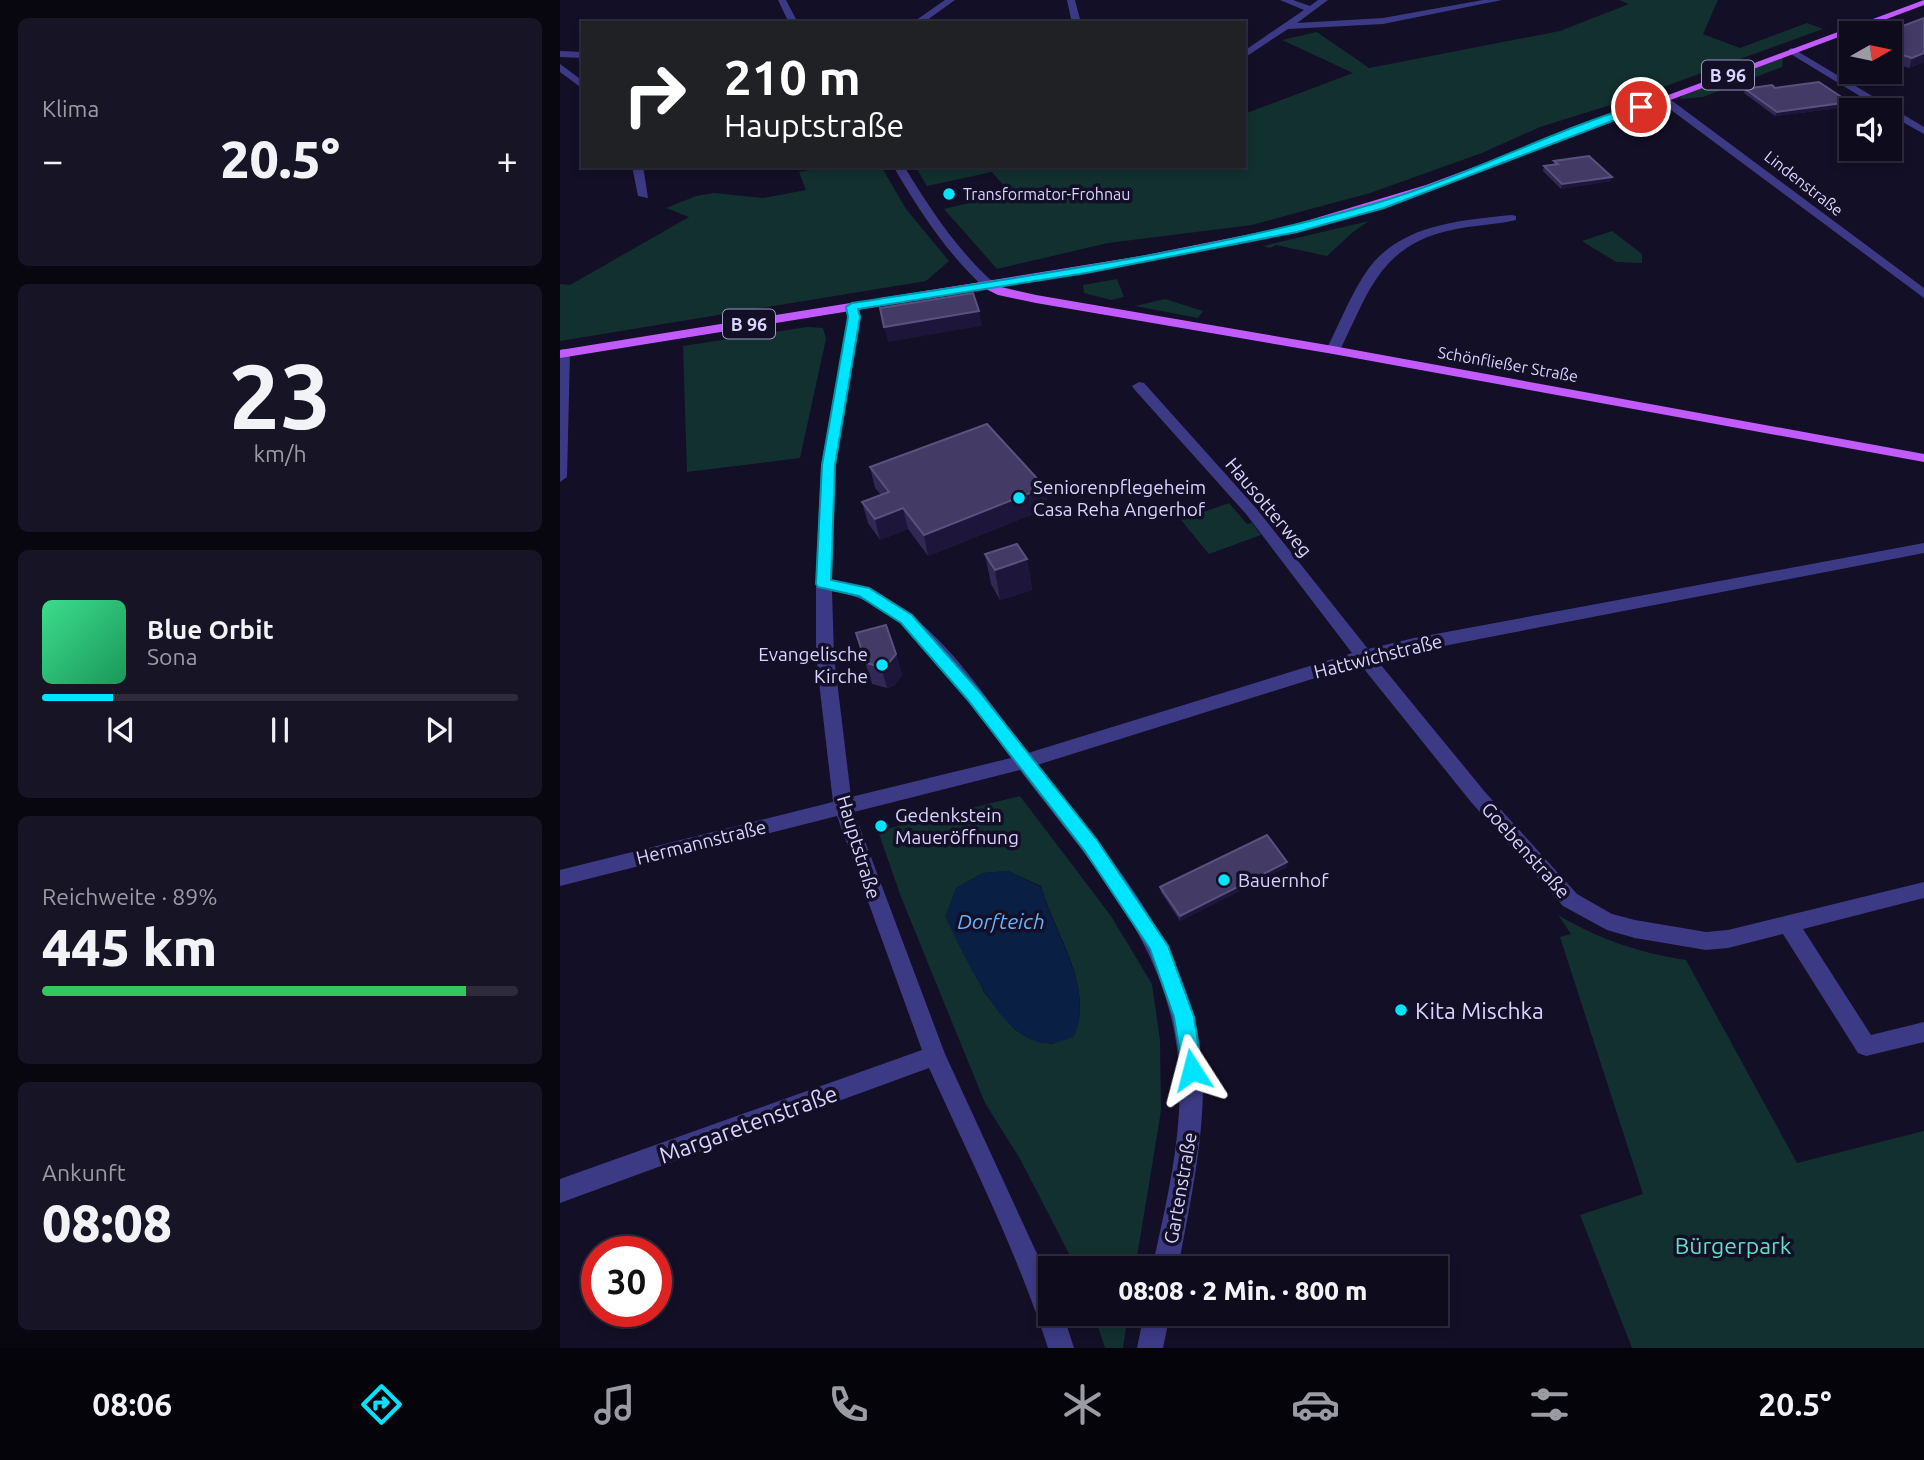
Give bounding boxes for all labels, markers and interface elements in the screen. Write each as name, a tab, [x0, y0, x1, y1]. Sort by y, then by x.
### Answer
north arrow	[1839, 21, 1902, 84]
map controls	[1839, 21, 1902, 161]
icon: right	[609, 49, 700, 140]
text: 210 m	[724, 49, 861, 104]
road number: B 96	[1702, 60, 1754, 90]
pin	[1611, 77, 1671, 137]
icon: arrive	[1622, 88, 1660, 126]
text: Klima	[42, 96, 99, 121]
button: sound	[1839, 98, 1902, 161]
text: Hauptstraße	[724, 107, 904, 143]
text: 20.5°	[220, 130, 340, 188]
text: −	[42, 139, 63, 181]
text: +	[497, 139, 518, 181]
street label: Lindenstraße	[1761, 147, 1847, 219]
place label: Transformator-Frohnau	[963, 185, 1130, 203]
marker: Transformator-Frohnau	[941, 186, 957, 202]
road number: B 96	[723, 310, 775, 338]
street label: Schönfließer Straße	[1436, 343, 1580, 385]
text: 23	[229, 344, 331, 446]
text: km/h	[253, 441, 307, 466]
street label: Hausotterweg	[1221, 453, 1317, 561]
place label: Seniorenpflegeheim Casa Reha Angerhof	[1033, 476, 1206, 520]
marker: Seniorenpflegeheim Casa Reha Angerhof	[1011, 490, 1027, 506]
text: Blue Orbit	[147, 615, 274, 644]
street label: Hattwichstraße	[1311, 629, 1445, 683]
place label: Evangelische Kirche	[758, 643, 868, 687]
text: Sona	[147, 644, 197, 669]
marker: Evangelische Kirche	[874, 657, 890, 673]
icon: previous	[102, 711, 140, 749]
icon: pause	[261, 711, 299, 749]
icon: next	[420, 711, 458, 749]
street label: Hauptstraße	[833, 793, 885, 901]
street label: Goebenstraße	[1477, 798, 1575, 902]
place label: Gedenkstein Maueröffnung	[895, 804, 1019, 848]
street label: Hermannstraße	[634, 815, 768, 869]
marker: Gedenkstein Maueröffnung	[873, 818, 889, 834]
place label: Bauernhof	[1238, 869, 1329, 891]
marker: Bauernhof	[1216, 872, 1232, 888]
text: Reichweite · 89%	[42, 884, 218, 909]
water label: Dorfteich	[957, 909, 1045, 933]
text: 445 km	[42, 918, 217, 976]
place label: Kita Mischka	[1415, 998, 1544, 1023]
marker: Kita Mischka	[1393, 1002, 1409, 1018]
position arrow	[1155, 1033, 1229, 1107]
street label: Margaretenstraße	[655, 1080, 841, 1168]
street label: Gartenstraße	[1159, 1130, 1201, 1246]
text: Ankunft	[42, 1160, 126, 1185]
text: 08:08	[42, 1194, 172, 1252]
park label: Bürgerpark	[1675, 1233, 1792, 1258]
speed limit sign: 30	[581, 1236, 672, 1327]
text: 08:08 · 2 Min. · 800 m	[1119, 1276, 1367, 1305]
icon: directions	[357, 1380, 406, 1429]
icon: music	[590, 1380, 639, 1429]
icon: phone	[824, 1380, 873, 1429]
icon: climate	[1058, 1380, 1107, 1429]
icon: car	[1291, 1380, 1340, 1429]
icon: filters	[1525, 1380, 1574, 1429]
text: 08:06	[92, 1386, 172, 1422]
text: 20.5°	[1758, 1386, 1832, 1422]

